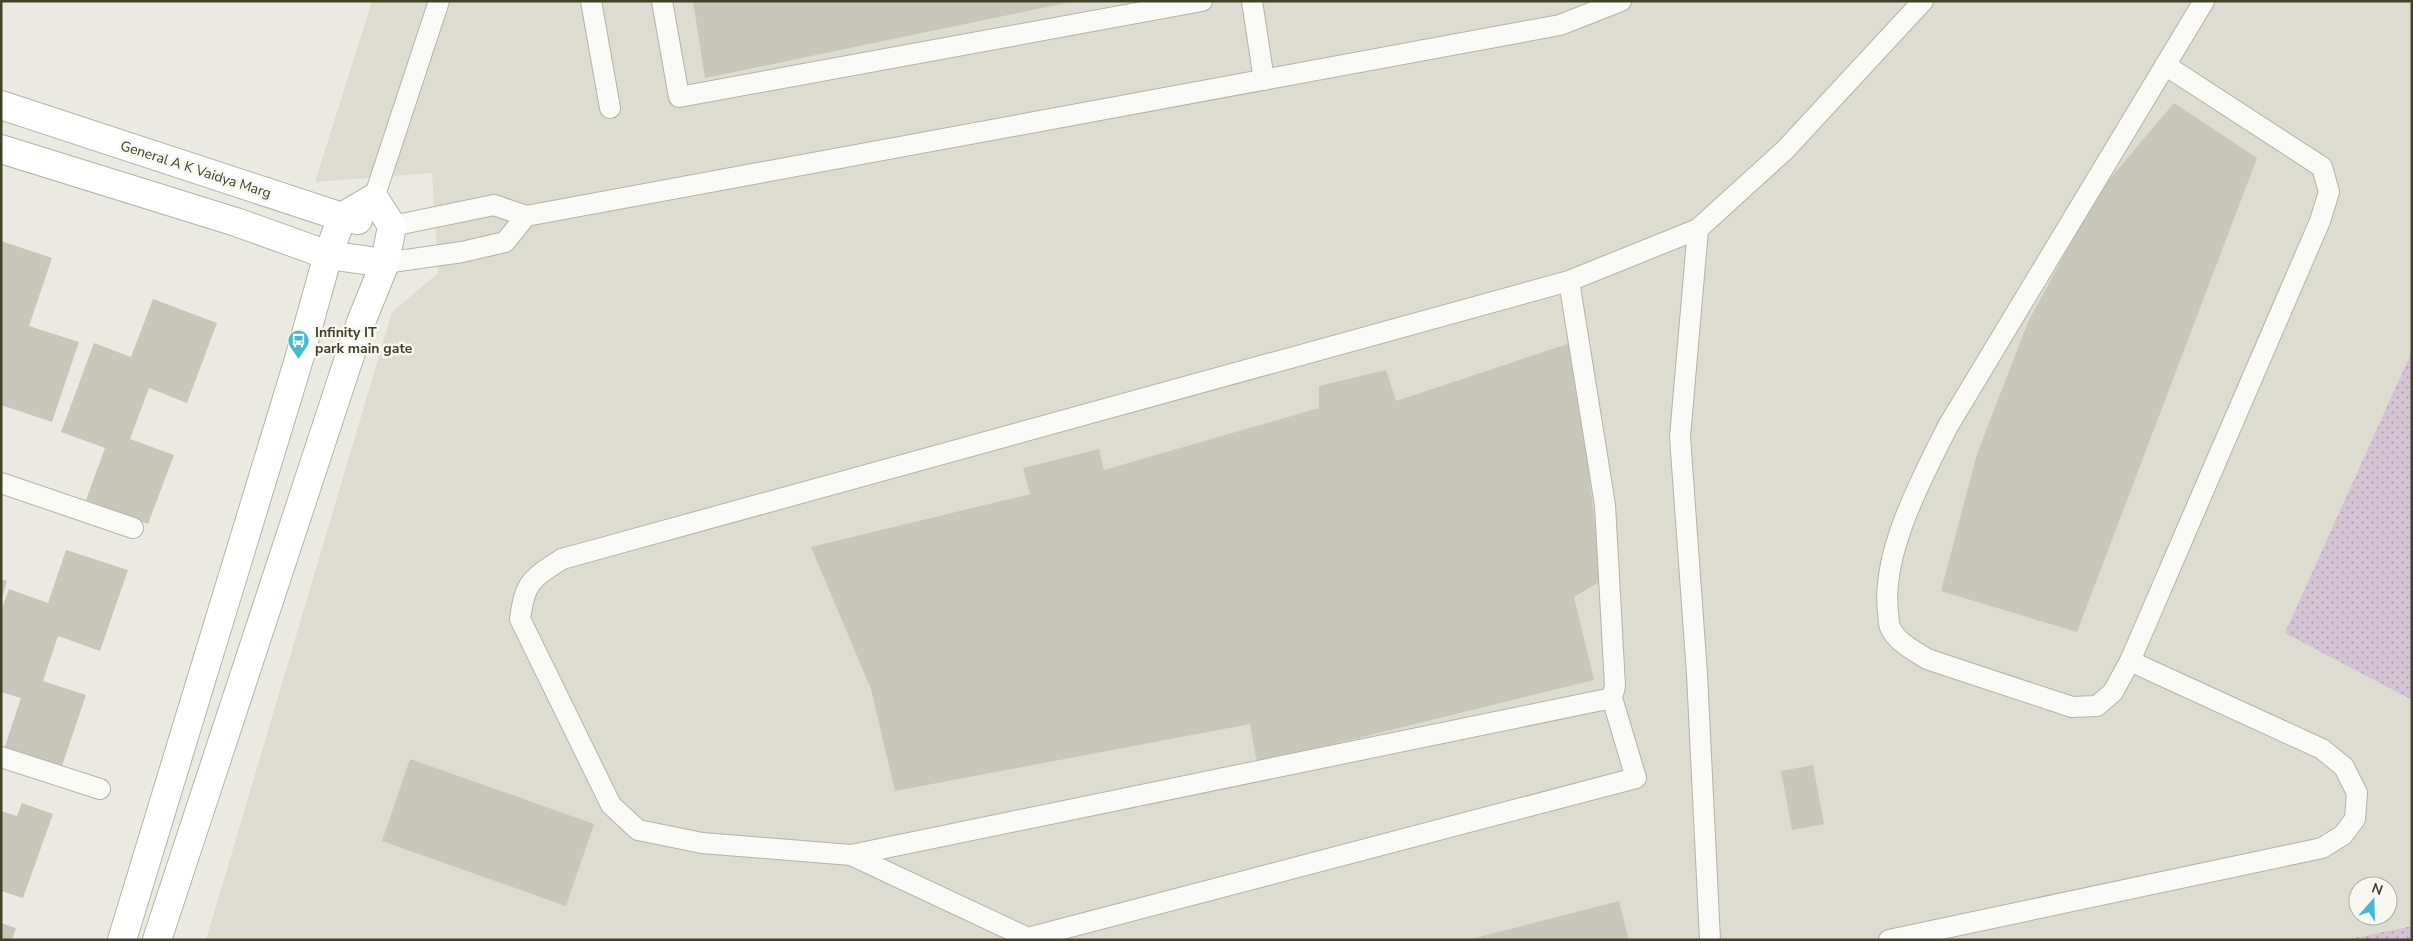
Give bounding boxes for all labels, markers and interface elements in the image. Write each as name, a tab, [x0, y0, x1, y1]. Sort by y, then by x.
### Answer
street label: General A K Vaidya Marg	[118, 136, 274, 203]
place label: Infinity IT park main gate	[315, 323, 413, 358]
bus stop icon: Infinity IT park main gate	[287, 328, 311, 359]
north arrow	[2348, 876, 2398, 926]
text: N	[2369, 879, 2385, 900]

